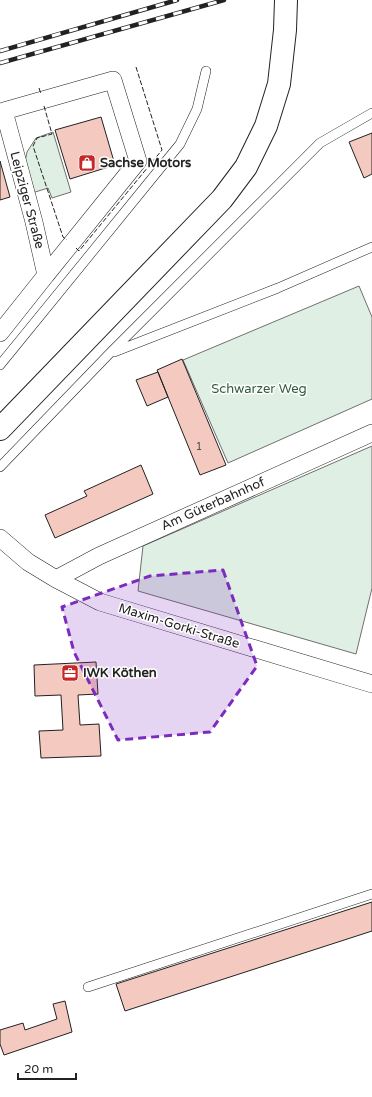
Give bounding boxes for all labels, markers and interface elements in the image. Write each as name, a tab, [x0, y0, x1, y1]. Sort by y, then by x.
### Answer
street label: Leipziger Straße	[6, 150, 48, 250]
shop icon: Sachse Motors	[77, 153, 97, 173]
place label: Sachse Motors	[100, 155, 191, 171]
park label: Schwarzer Weg	[211, 381, 307, 397]
house number: 1	[196, 440, 202, 453]
street label: Am Güterbahnhof	[159, 474, 267, 534]
street label: Maxim-Gorki-Straße	[117, 600, 241, 652]
office icon: IWK Köthen	[60, 663, 80, 683]
place label: IWK Köthen	[83, 665, 157, 681]
scale bar	[18, 1055, 76, 1081]
text: 20 m	[24, 1062, 53, 1076]

